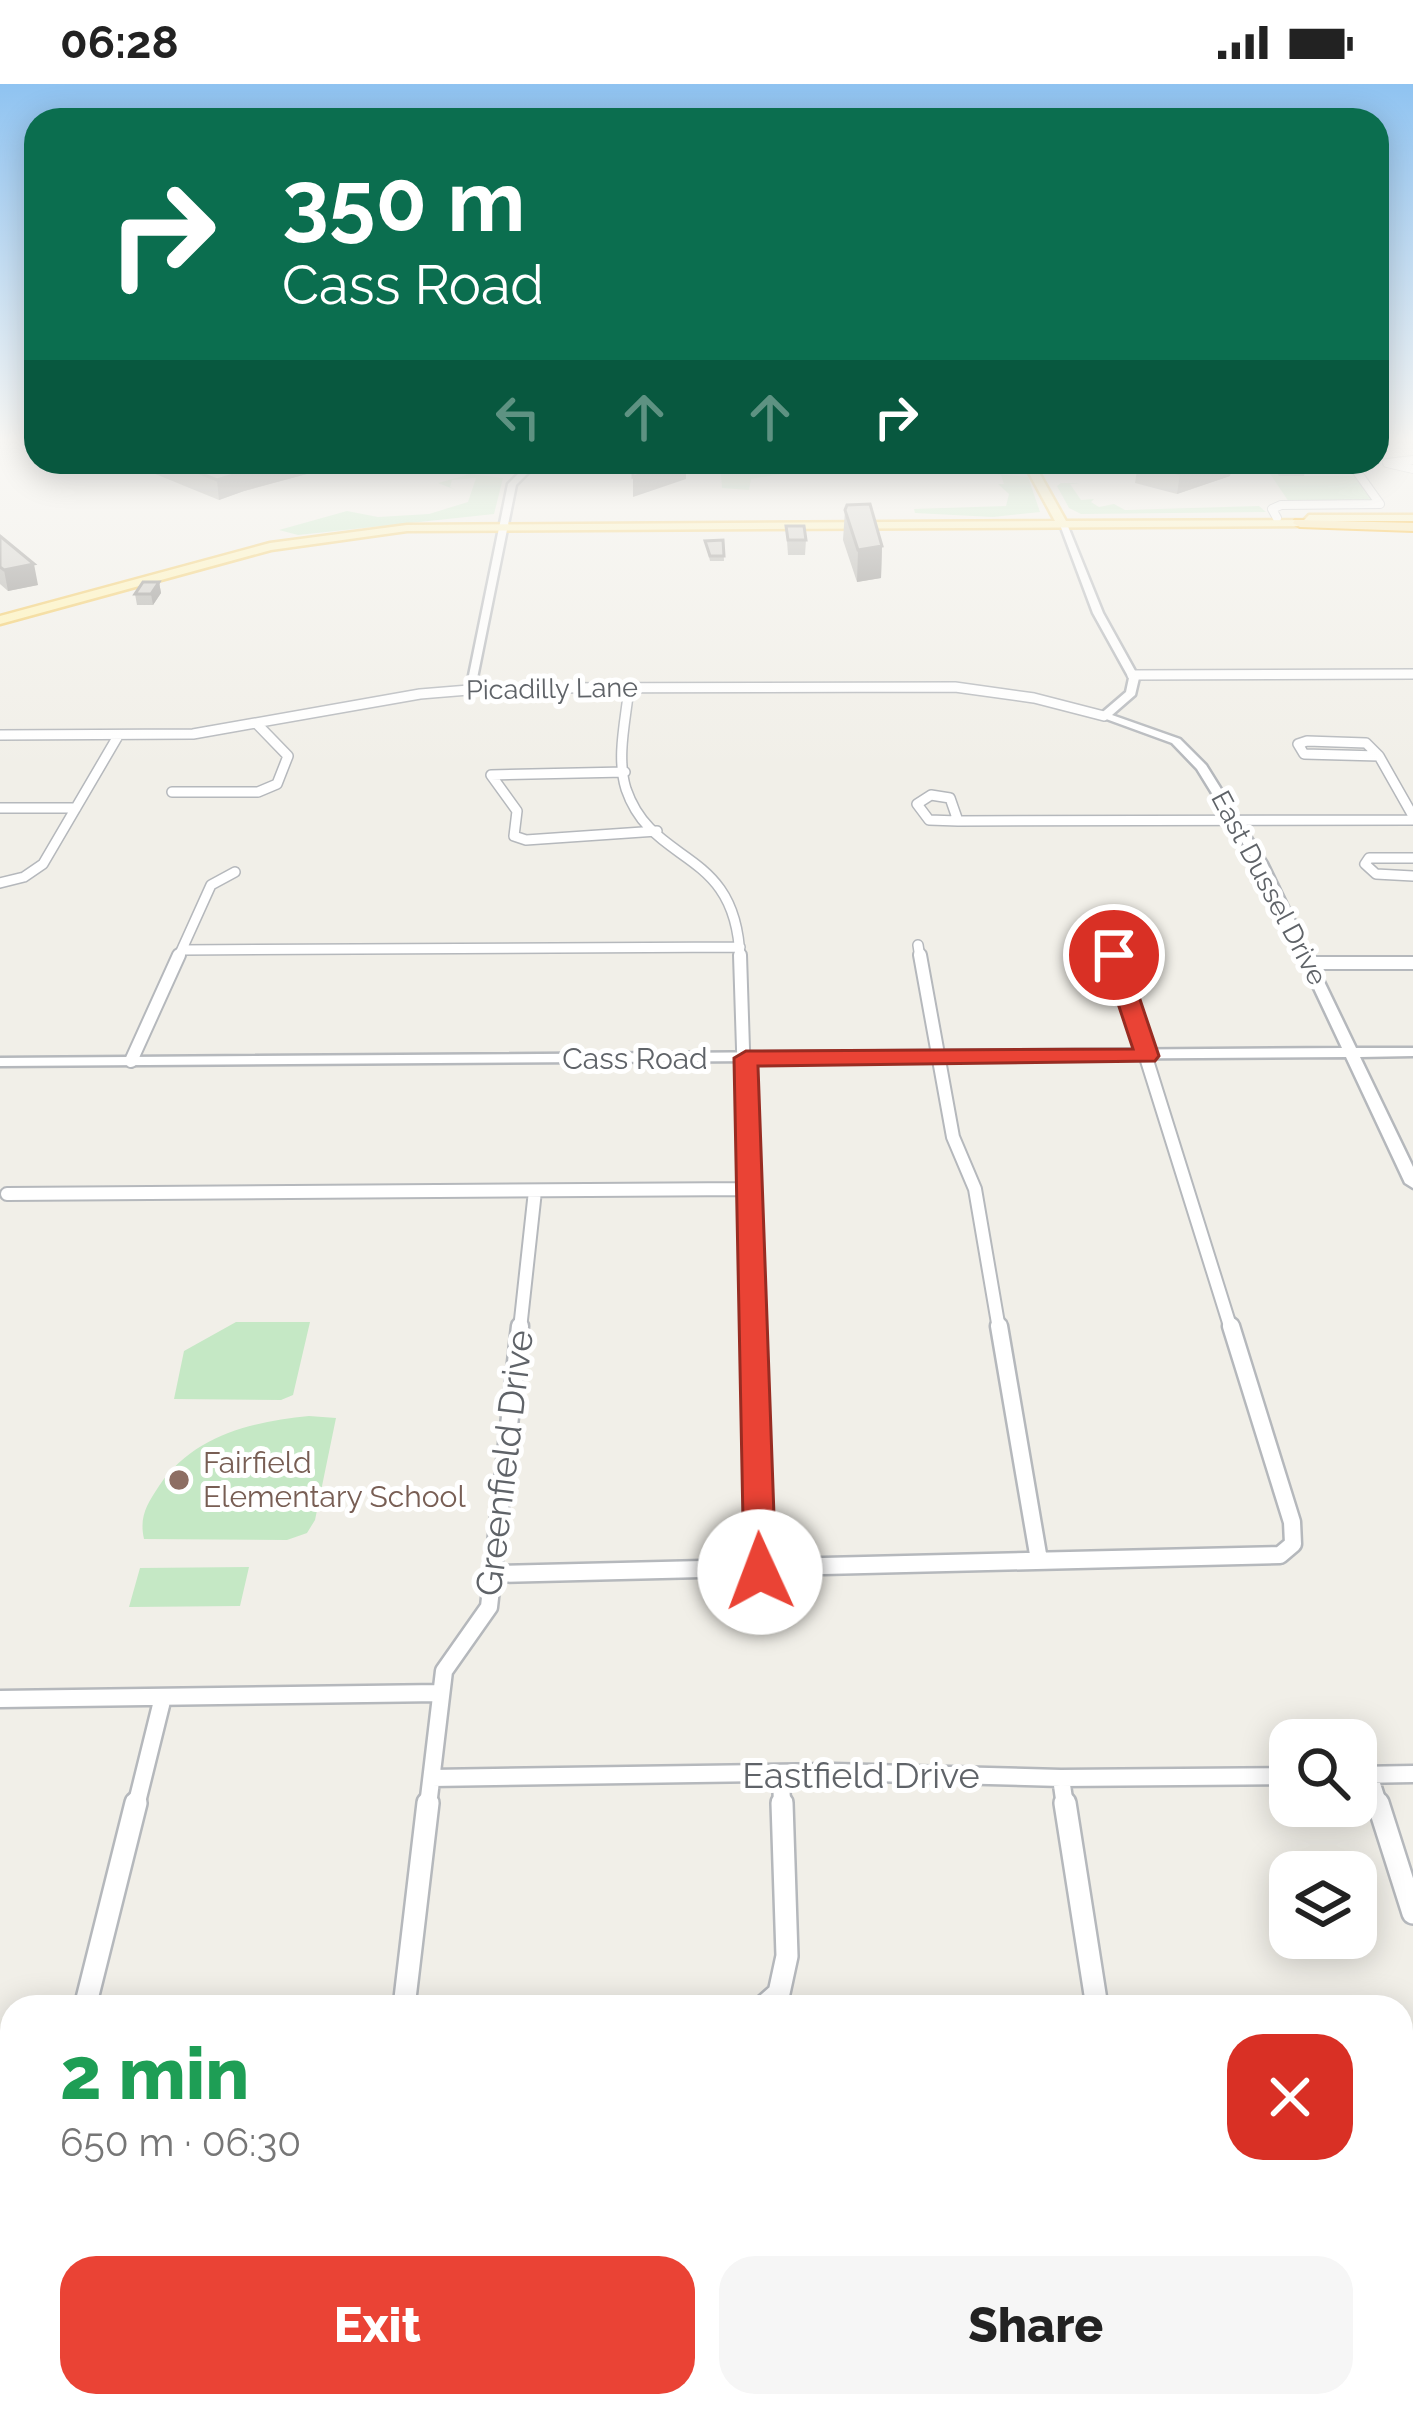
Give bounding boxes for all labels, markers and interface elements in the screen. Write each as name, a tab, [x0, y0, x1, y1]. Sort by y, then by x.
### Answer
text: 06:28	[60, 16, 179, 69]
text: 350 m	[282, 152, 525, 251]
icon: right	[84, 156, 240, 312]
text: Cass Road	[282, 253, 544, 317]
icon: left	[485, 384, 551, 450]
icon: ahead	[611, 384, 677, 450]
icon: ahead	[737, 384, 803, 450]
icon: right	[863, 384, 929, 450]
street label: Picadilly Lane	[466, 671, 638, 705]
street label: East Dussel Drive	[1205, 786, 1334, 990]
pin	[1063, 904, 1165, 1006]
icon: arrive	[1081, 922, 1147, 988]
street label: Cass Road	[562, 1041, 708, 1076]
street label: Greenfield Drive	[467, 1328, 541, 1598]
place label: Fairfield Elementary School	[203, 1445, 466, 1514]
marker: Fairfield Elementary School	[166, 1467, 192, 1493]
position arrow	[697, 1509, 823, 1635]
map controls	[1269, 1719, 1377, 1959]
button: search	[1269, 1719, 1377, 1827]
street label: Eastfield Drive	[742, 1754, 980, 1796]
button: layers	[1269, 1851, 1377, 1959]
text: 2 min	[60, 2031, 249, 2116]
button: close	[1227, 2034, 1353, 2160]
text: 650 m · 06:30	[60, 2119, 301, 2165]
button: Exit	[60, 2256, 695, 2394]
button: Share	[719, 2256, 1353, 2394]

